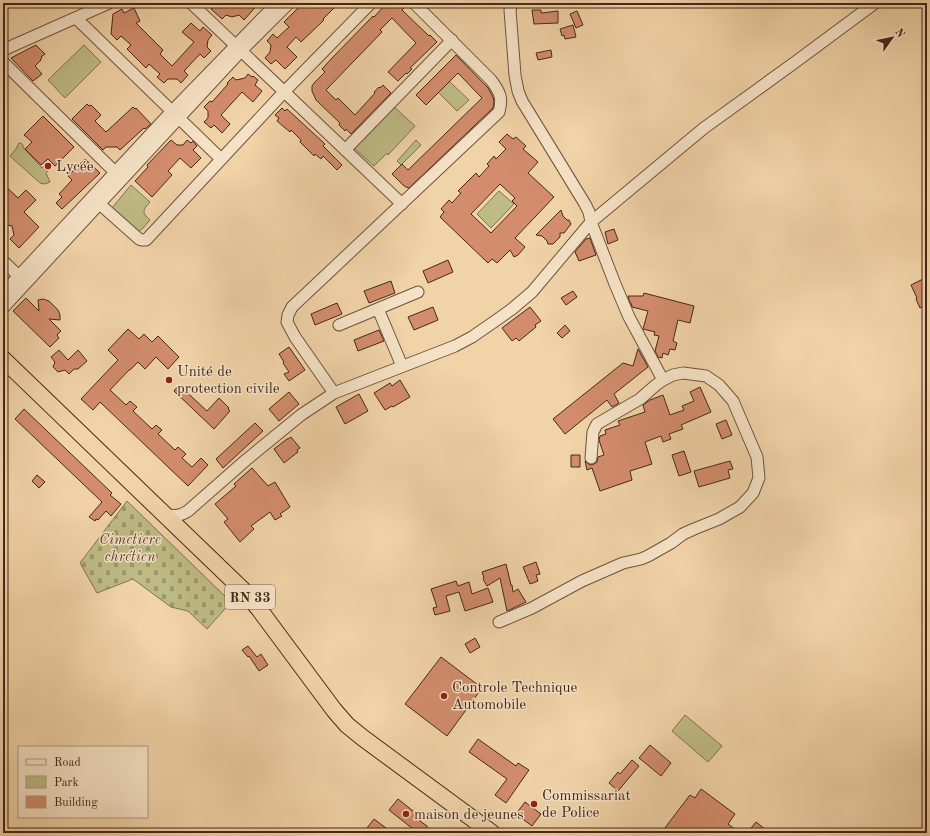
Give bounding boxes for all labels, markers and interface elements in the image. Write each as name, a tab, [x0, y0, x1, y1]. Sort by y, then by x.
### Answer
north arrow	[872, 18, 912, 58]
text: N	[892, 27, 906, 40]
place label: Lycée	[56, 160, 94, 175]
marker: Lycée	[43, 161, 53, 171]
place label: Unité de protection civile	[177, 365, 280, 397]
marker: Unité de protection civile	[164, 375, 174, 385]
park label: Cimetiere chrétien	[99, 533, 161, 565]
road number: RN 33	[225, 585, 275, 609]
place label: Controle Technique Automobile	[452, 681, 578, 713]
marker: Controle Technique Automobile	[439, 691, 449, 701]
legend	[18, 746, 148, 818]
text: Road	[54, 757, 81, 769]
text: Park	[54, 777, 79, 789]
place label: Commissariat de Police	[542, 789, 631, 821]
text: Building	[54, 797, 98, 809]
marker: Commissariat de Police	[529, 799, 539, 809]
place label: maison de jeunes	[414, 808, 524, 823]
marker: maison de jeunes	[401, 809, 411, 819]

